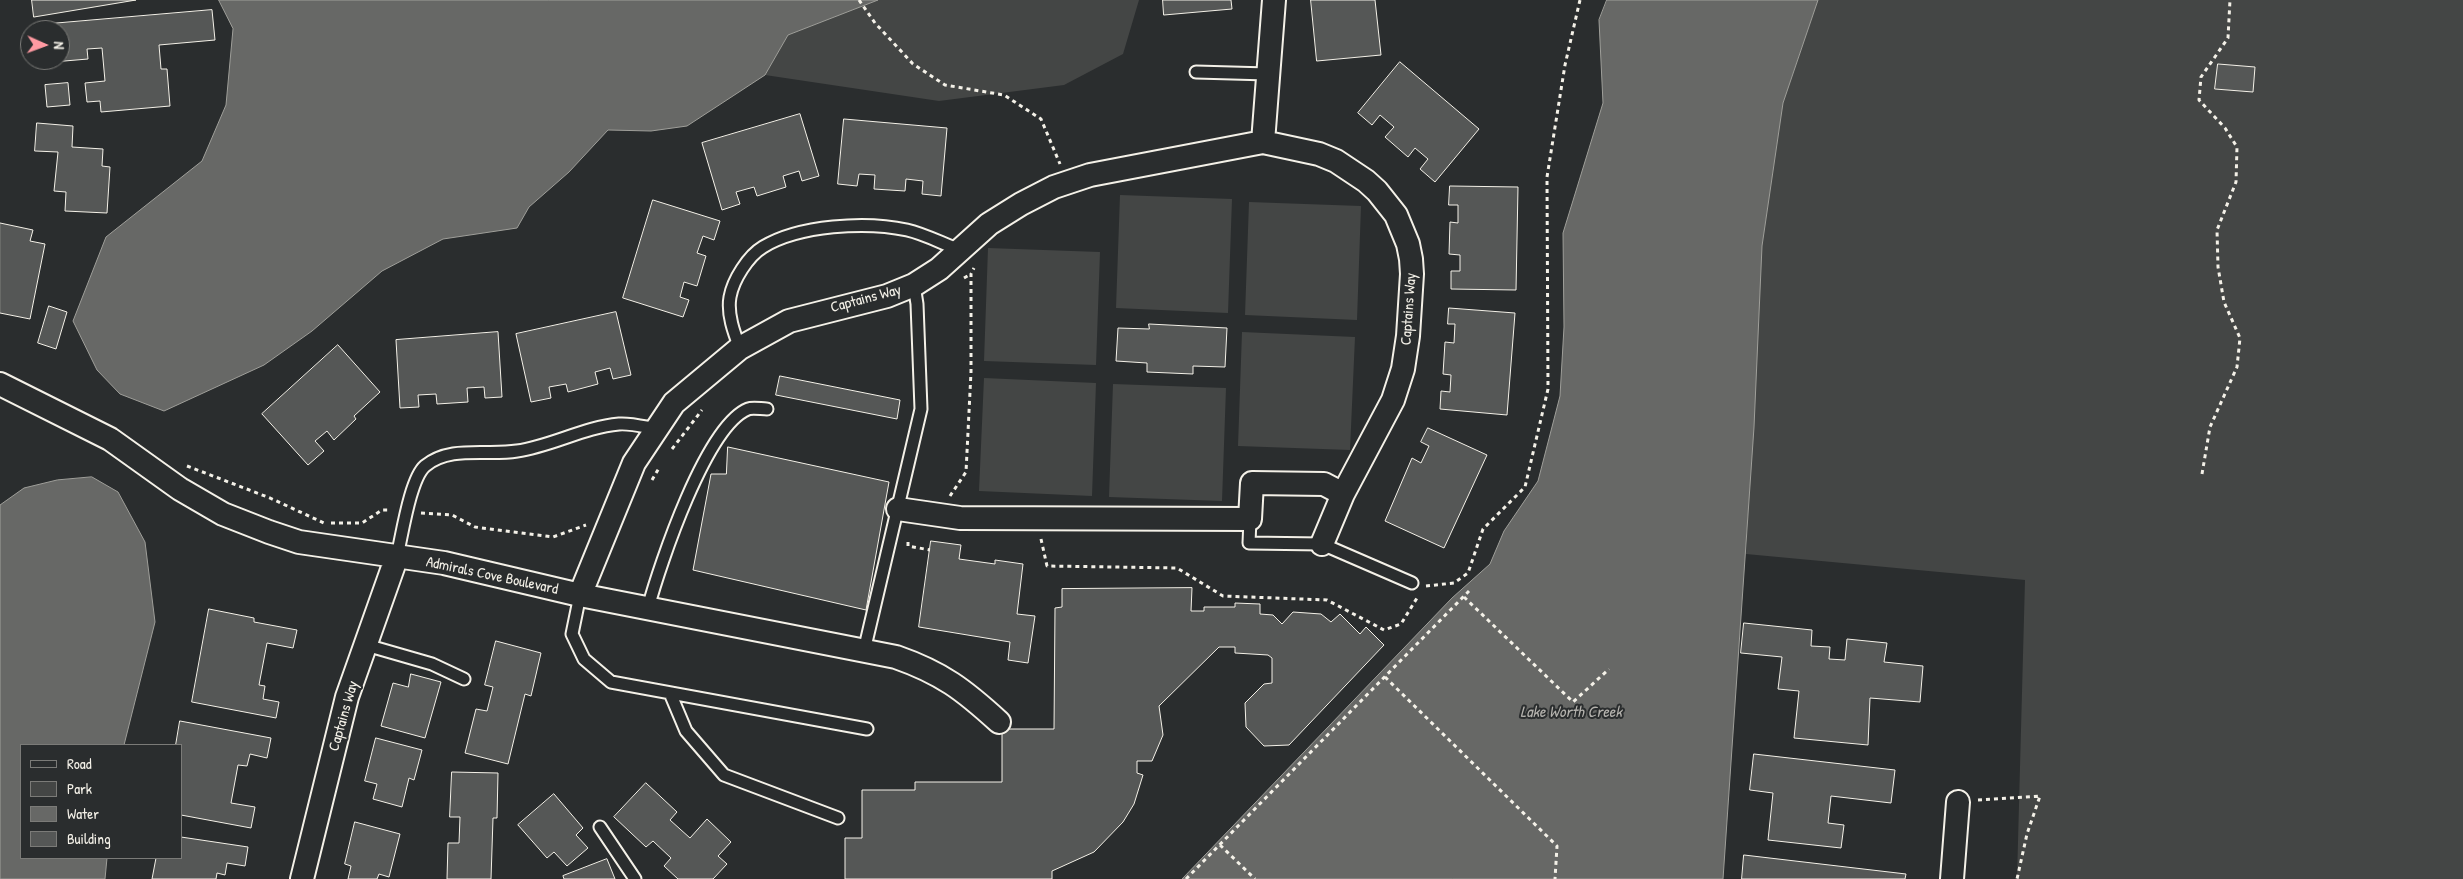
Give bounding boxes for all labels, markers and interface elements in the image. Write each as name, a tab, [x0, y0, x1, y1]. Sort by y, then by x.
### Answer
north arrow	[20, 20, 70, 70]
text: N	[50, 41, 69, 50]
street label: Captains Way	[1397, 272, 1421, 346]
street label: Captains Way	[829, 281, 903, 317]
street label: Admirals Cove Boulevard	[424, 553, 560, 599]
street label: Captains Way	[325, 679, 363, 753]
water label: Lake Worth Creek	[1520, 703, 1622, 723]
legend	[20, 744, 182, 859]
text: Road	[67, 753, 92, 774]
text: Park	[67, 778, 92, 799]
text: Water	[67, 803, 99, 824]
text: Building	[67, 828, 111, 849]

